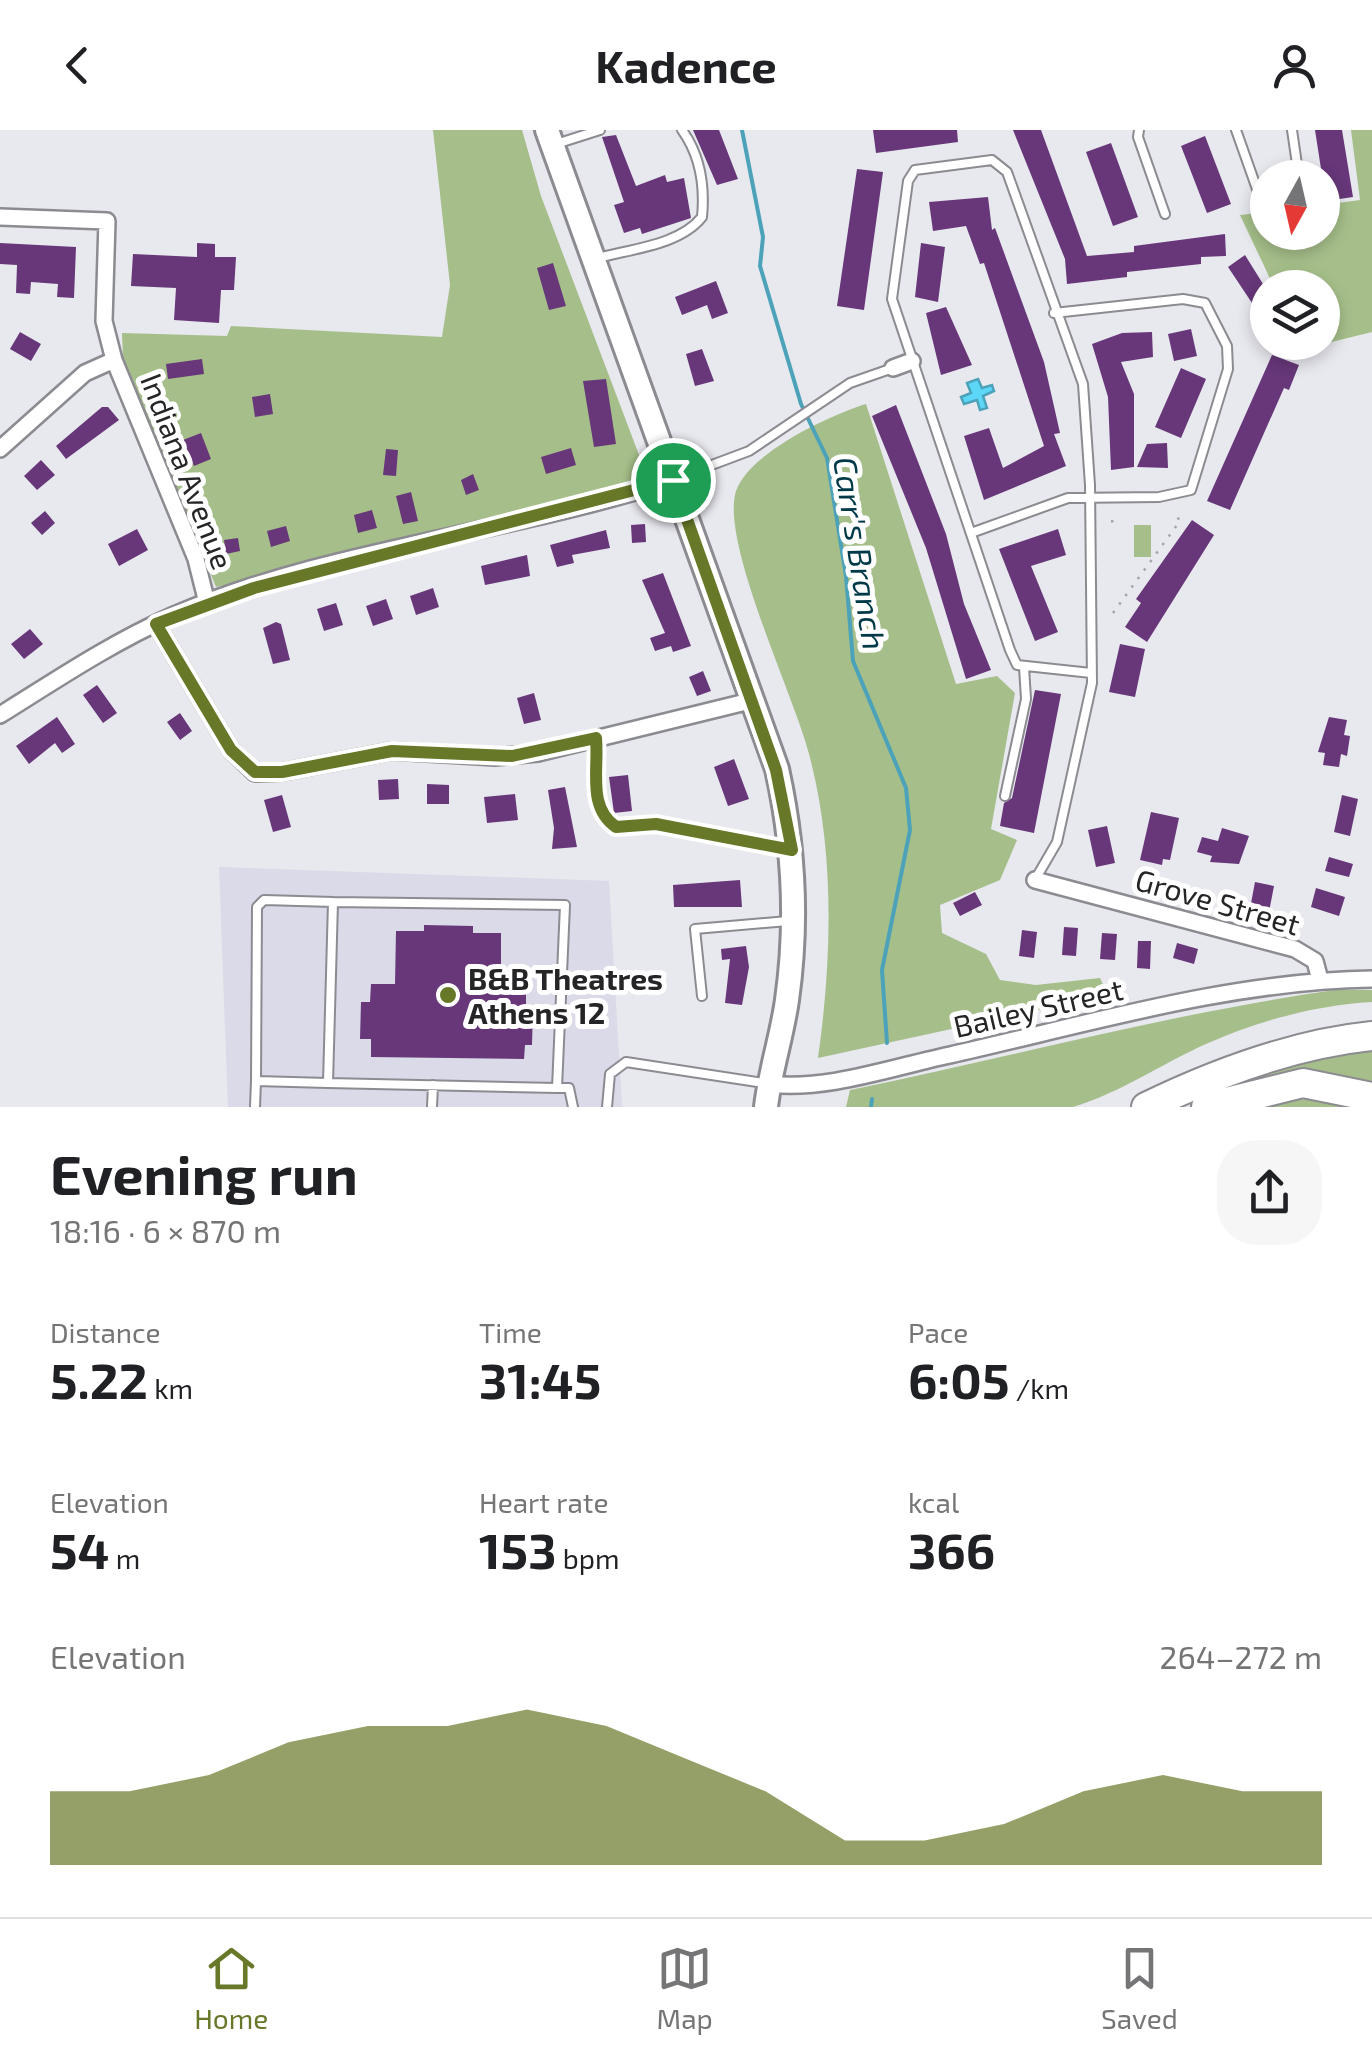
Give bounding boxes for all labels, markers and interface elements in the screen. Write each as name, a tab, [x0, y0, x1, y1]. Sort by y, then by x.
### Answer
icon: back	[50, 38, 105, 93]
text: Kadence	[595, 38, 777, 92]
icon: person	[1267, 38, 1322, 93]
north arrow	[1250, 160, 1340, 250]
map controls	[1250, 160, 1340, 360]
button: layers	[1250, 270, 1340, 360]
street label: Indiana Avenue	[134, 368, 242, 574]
pin	[631, 438, 716, 523]
icon: arrive	[646, 453, 701, 508]
water label: Carr's Branch	[827, 454, 895, 652]
street label: Grove Street	[1132, 860, 1304, 942]
place label: B&B Theatres Athens 12	[468, 960, 663, 1030]
street label: Bailey Street	[950, 970, 1126, 1044]
marker: B&B Theatres Athens 12	[437, 984, 459, 1006]
text: Evening run	[50, 1140, 358, 1206]
button: share	[1217, 1140, 1322, 1245]
text: 18:16 · 6 × 870 m	[50, 1211, 281, 1249]
text: Distance	[50, 1315, 161, 1349]
text: Time	[479, 1315, 542, 1349]
text: Pace	[908, 1315, 968, 1349]
text: 5.22	[50, 1349, 148, 1409]
text: 31:45	[479, 1349, 601, 1409]
text: 6:05	[908, 1349, 1010, 1409]
text: km	[148, 1371, 193, 1405]
text: /km	[1010, 1371, 1069, 1405]
text: Elevation	[50, 1485, 169, 1519]
text: Heart rate	[479, 1485, 609, 1519]
text: kcal	[908, 1485, 959, 1519]
text: 54	[50, 1519, 109, 1579]
text: 153	[479, 1519, 557, 1579]
text: 366	[908, 1519, 995, 1579]
text: m	[109, 1541, 140, 1575]
text: bpm	[557, 1541, 620, 1575]
text: Elevation	[50, 1637, 186, 1675]
text: 264–272 m	[1160, 1637, 1322, 1675]
tab: Home	[194, 1941, 268, 2035]
tab: Map	[657, 1941, 713, 2035]
tab: Saved	[1101, 1941, 1178, 2035]

